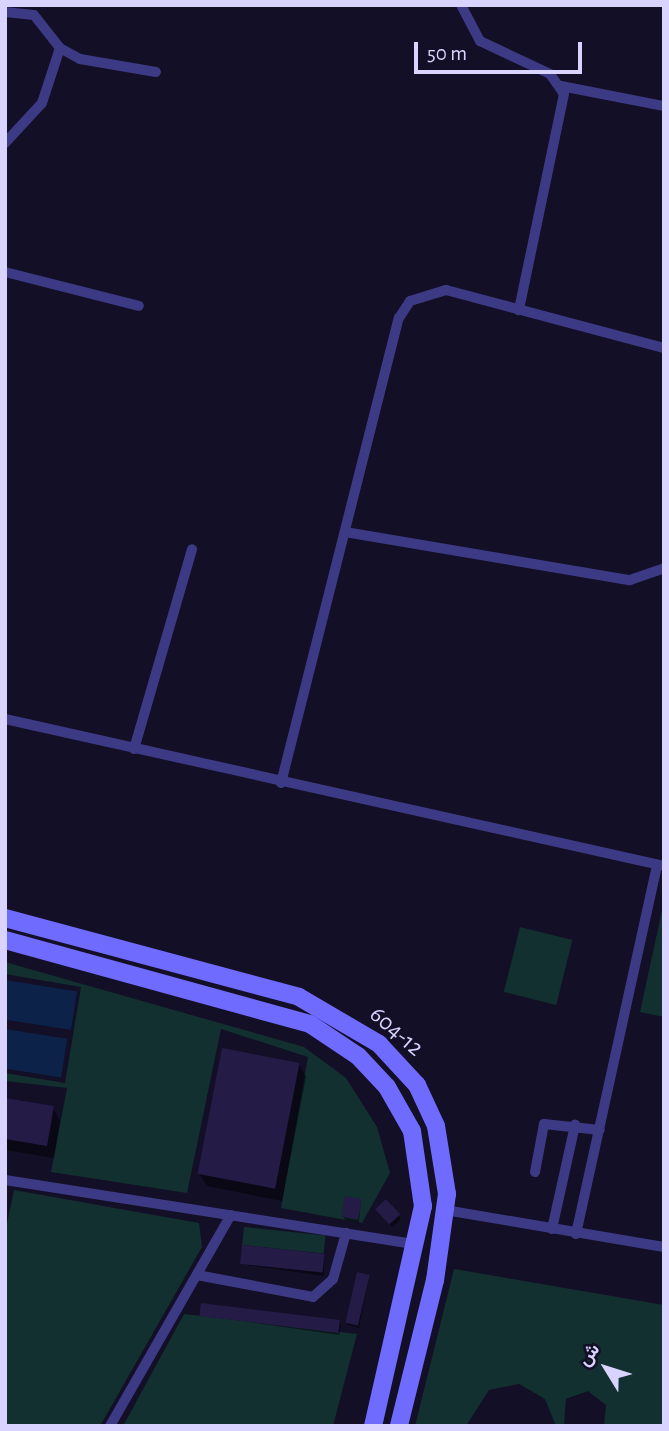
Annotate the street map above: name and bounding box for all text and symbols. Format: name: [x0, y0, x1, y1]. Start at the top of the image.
scale bar: [417, 28, 585, 72]
text: 50 m: [427, 43, 467, 64]
street label: 604-12: [363, 1001, 429, 1063]
north arrow: [571, 1333, 641, 1403]
text: ش: [575, 1340, 604, 1370]

